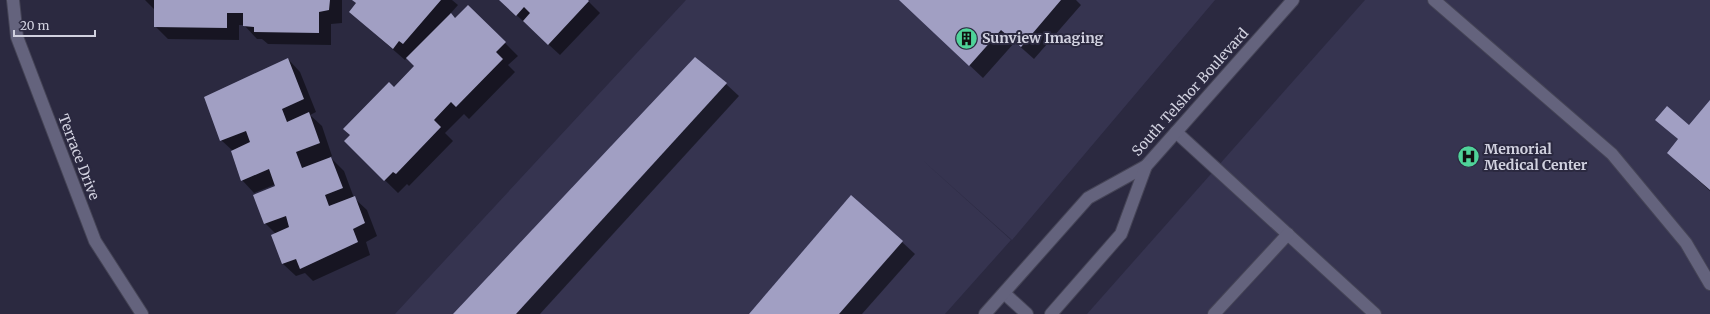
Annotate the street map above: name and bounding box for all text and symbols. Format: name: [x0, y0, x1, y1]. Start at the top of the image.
scale bar: [14, 12, 95, 38]
text: 20 m: [20, 18, 49, 33]
street label: South Telshor Boulevard: [1128, 24, 1253, 160]
building icon: Sunview Imaging: [954, 25, 980, 51]
place label: Sunview Imaging: [982, 29, 1104, 47]
street label: Terrace Drive: [54, 111, 104, 203]
place label: Memorial Medical Center: [1484, 140, 1588, 174]
hospital icon: Memorial Medical Center: [1455, 144, 1481, 170]

